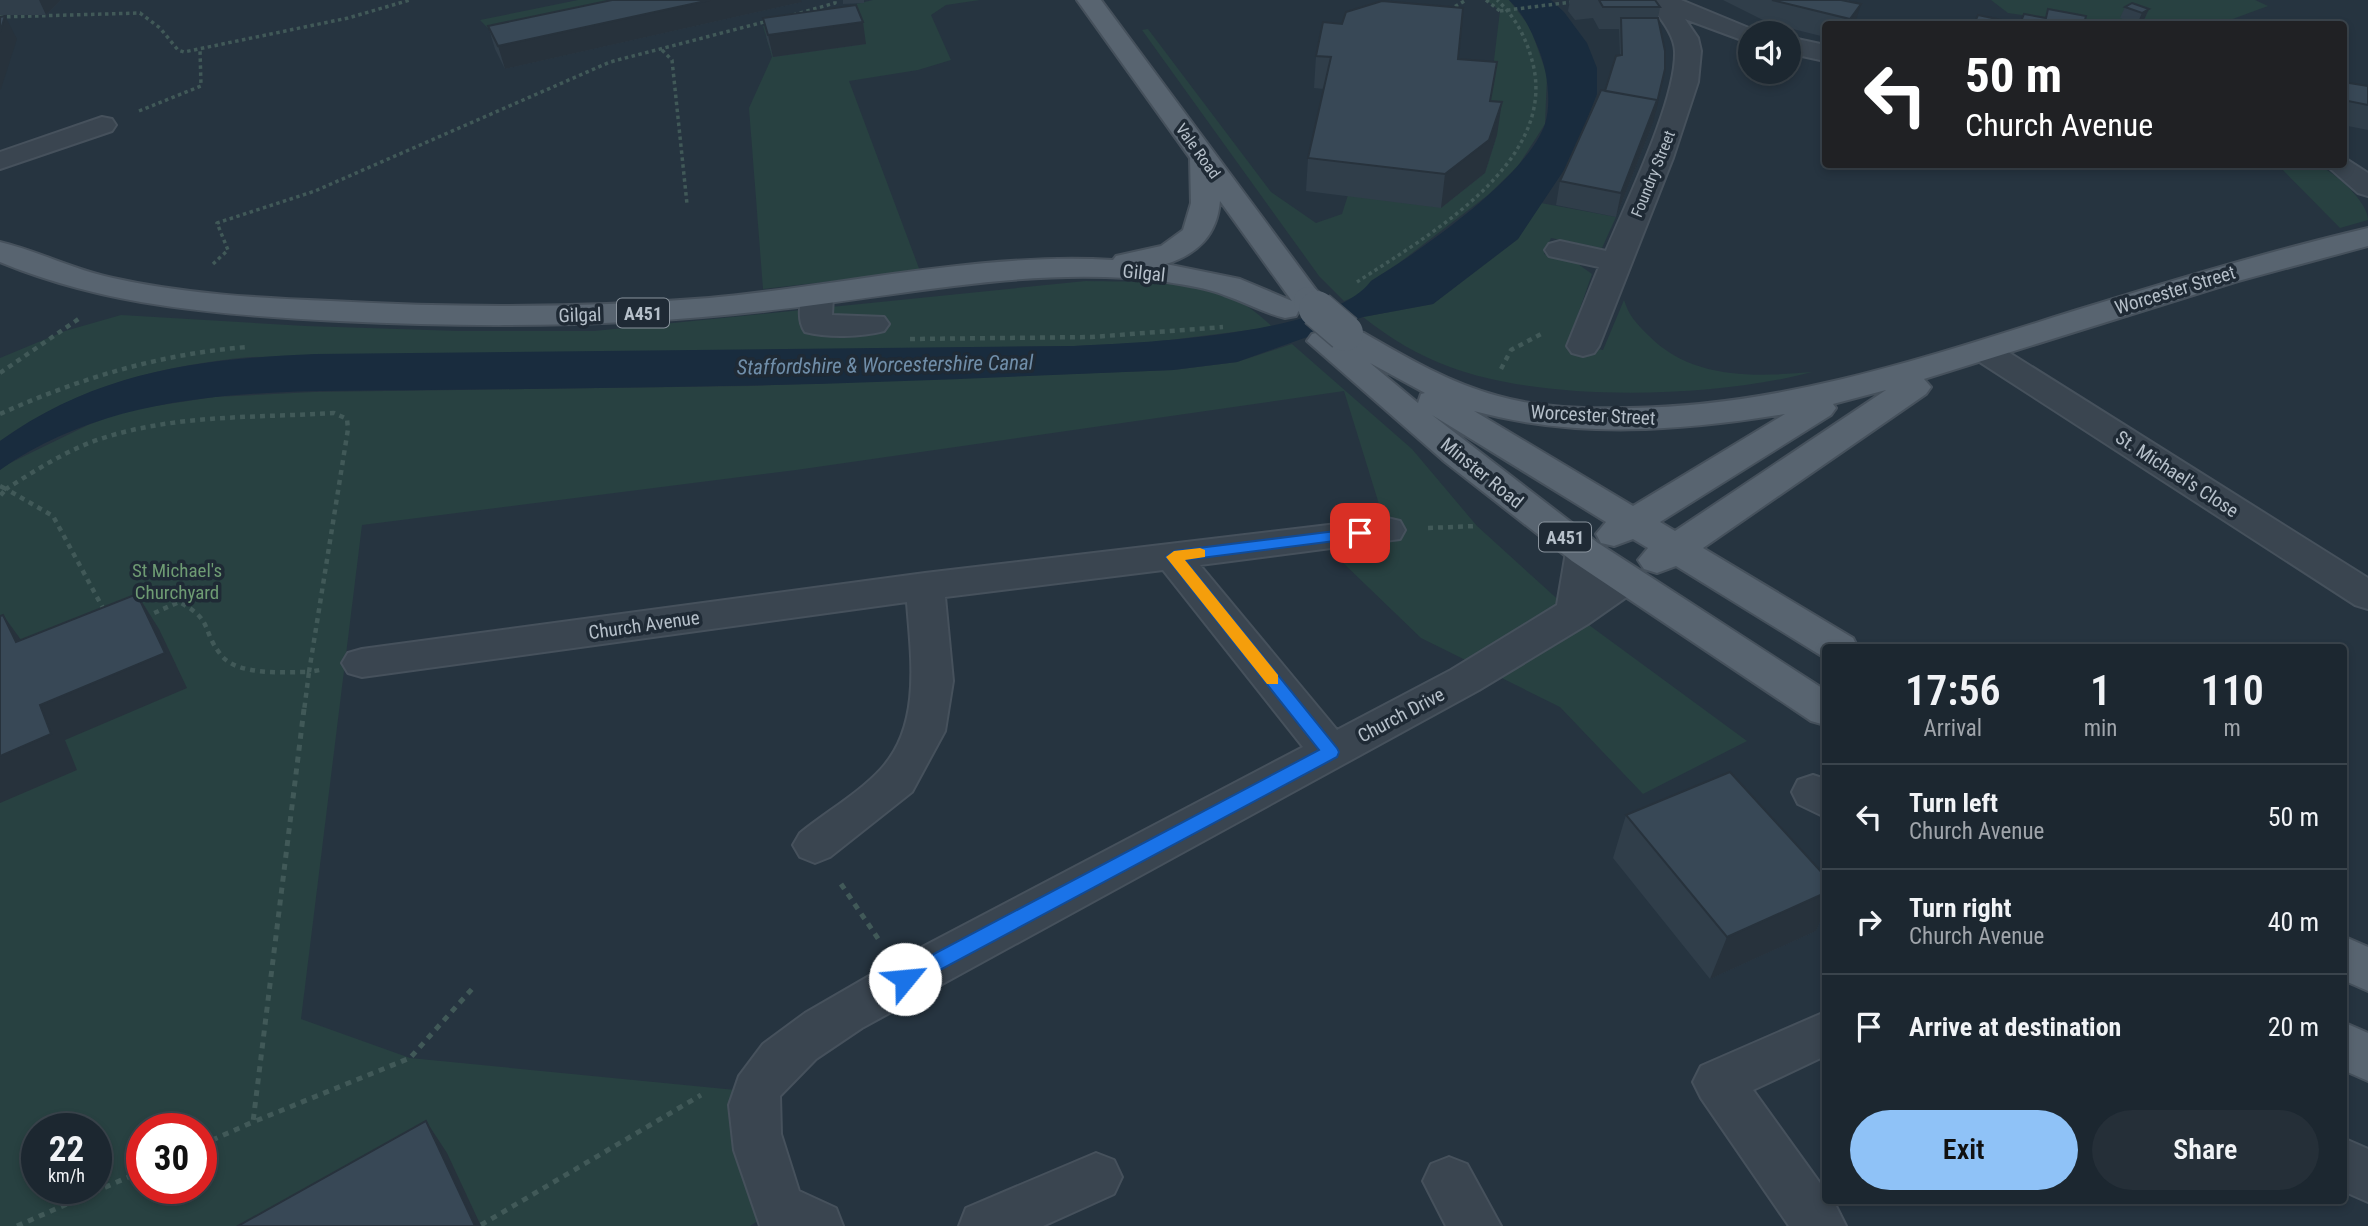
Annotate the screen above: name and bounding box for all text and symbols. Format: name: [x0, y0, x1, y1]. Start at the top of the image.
map controls: [1738, 21, 1801, 84]
button: sound: [1738, 21, 1801, 84]
text: 50 m: [1965, 47, 2062, 104]
icon: left: [1850, 49, 1941, 140]
text: Church Avenue: [1965, 106, 2153, 144]
street label: Vale Road: [1172, 120, 1224, 182]
street label: Foundry Street: [1627, 128, 1679, 220]
street label: Gilgal: [1122, 259, 1166, 287]
street label: Worcester Street: [2112, 261, 2238, 319]
road number: A451: [617, 298, 669, 328]
street label: Gilgal: [558, 303, 602, 327]
water label: Staffordshire & Worcestershire Canal: [736, 350, 1034, 380]
street label: Worcester Street: [1530, 400, 1656, 430]
street label: St. Michael's Close: [2111, 426, 2243, 522]
street label: Minster Road: [1436, 433, 1528, 513]
pin: [1330, 503, 1390, 563]
icon: arrive: [1341, 514, 1379, 552]
road number: A451: [1539, 522, 1591, 552]
park label: St Michael's Churchyard: [132, 559, 222, 604]
street label: Church Avenue: [587, 606, 701, 644]
text: 17:56: [1905, 666, 2001, 715]
text: 1: [2090, 666, 2111, 715]
text: 110: [2201, 666, 2264, 715]
street label: Church Drive: [1354, 683, 1448, 747]
text: Arrival: [1924, 715, 1982, 742]
text: min: [2084, 715, 2117, 742]
text: m: [2224, 715, 2241, 742]
text: Turn left: [1909, 788, 1998, 818]
icon: left: [1850, 798, 1888, 836]
text: 50 m: [2268, 802, 2319, 832]
text: Church Avenue: [1909, 818, 2044, 845]
text: Turn right: [1909, 893, 2011, 923]
icon: right: [1850, 903, 1888, 941]
text: 40 m: [2268, 907, 2319, 937]
text: Church Avenue: [1909, 923, 2044, 950]
position arrow: [868, 942, 942, 1016]
icon: arrive: [1850, 1008, 1888, 1046]
text: Arrive at destination: [1909, 1012, 2121, 1042]
text: 20 m: [2268, 1012, 2319, 1042]
button: Exit: [1850, 1110, 2078, 1190]
button: Share: [2092, 1110, 2319, 1190]
speed limit sign: 30: [126, 1113, 217, 1204]
text: 22: [49, 1129, 84, 1170]
text: km/h: [48, 1165, 85, 1186]

